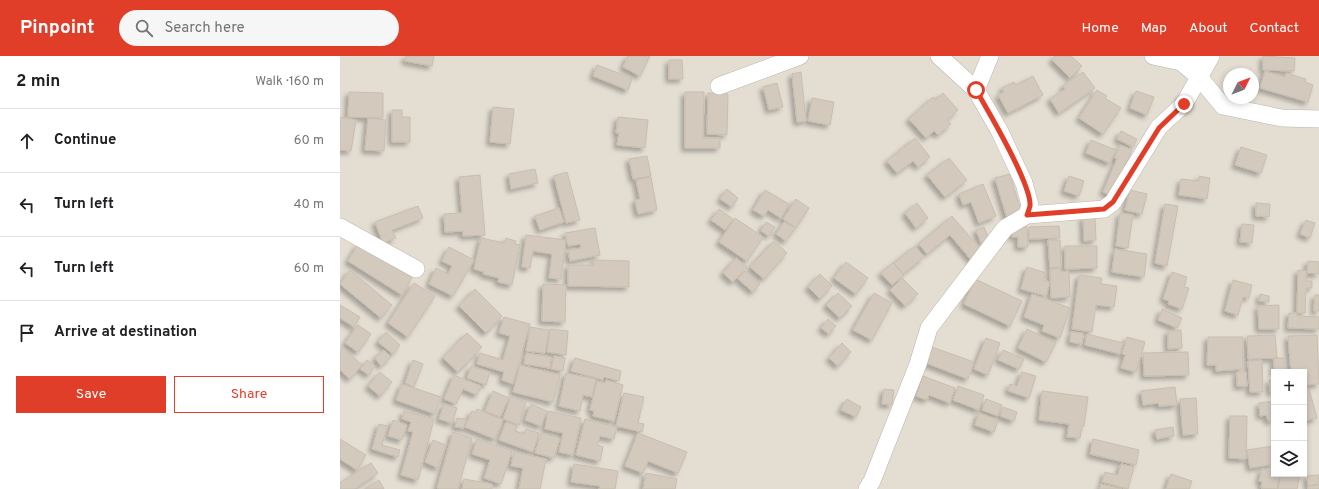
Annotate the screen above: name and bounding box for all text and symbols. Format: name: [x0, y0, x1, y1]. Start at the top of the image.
search box: [119, 10, 399, 46]
text: Pinpoint: [20, 16, 95, 40]
icon: search: [133, 17, 155, 39]
text: Search here: [165, 19, 245, 38]
text: Home: [1082, 20, 1119, 37]
text: Map: [1141, 20, 1167, 37]
text: About: [1189, 20, 1228, 37]
text: Contact: [1250, 20, 1299, 37]
north arrow: [1223, 68, 1259, 104]
text: 2 min: [16, 71, 60, 93]
text: Walk · 160 m: [255, 74, 324, 90]
route start: [967, 81, 985, 99]
route end: [1175, 95, 1193, 113]
icon: ahead: [16, 130, 38, 152]
text: Continue: [54, 131, 116, 150]
text: 60 m: [294, 133, 324, 149]
icon: left: [16, 194, 38, 216]
text: Turn left: [54, 195, 114, 214]
text: 40 m: [294, 197, 324, 213]
icon: left: [16, 258, 38, 280]
text: Turn left: [54, 259, 114, 278]
text: 60 m: [294, 261, 324, 277]
icon: arrive: [16, 322, 38, 344]
text: Arrive at destination: [54, 323, 197, 342]
map controls: [1271, 369, 1307, 477]
button: +: [1271, 369, 1307, 405]
button: Save: [16, 376, 166, 413]
button: Share: [174, 376, 324, 413]
button: −: [1271, 405, 1307, 441]
button: layers: [1271, 441, 1307, 477]

